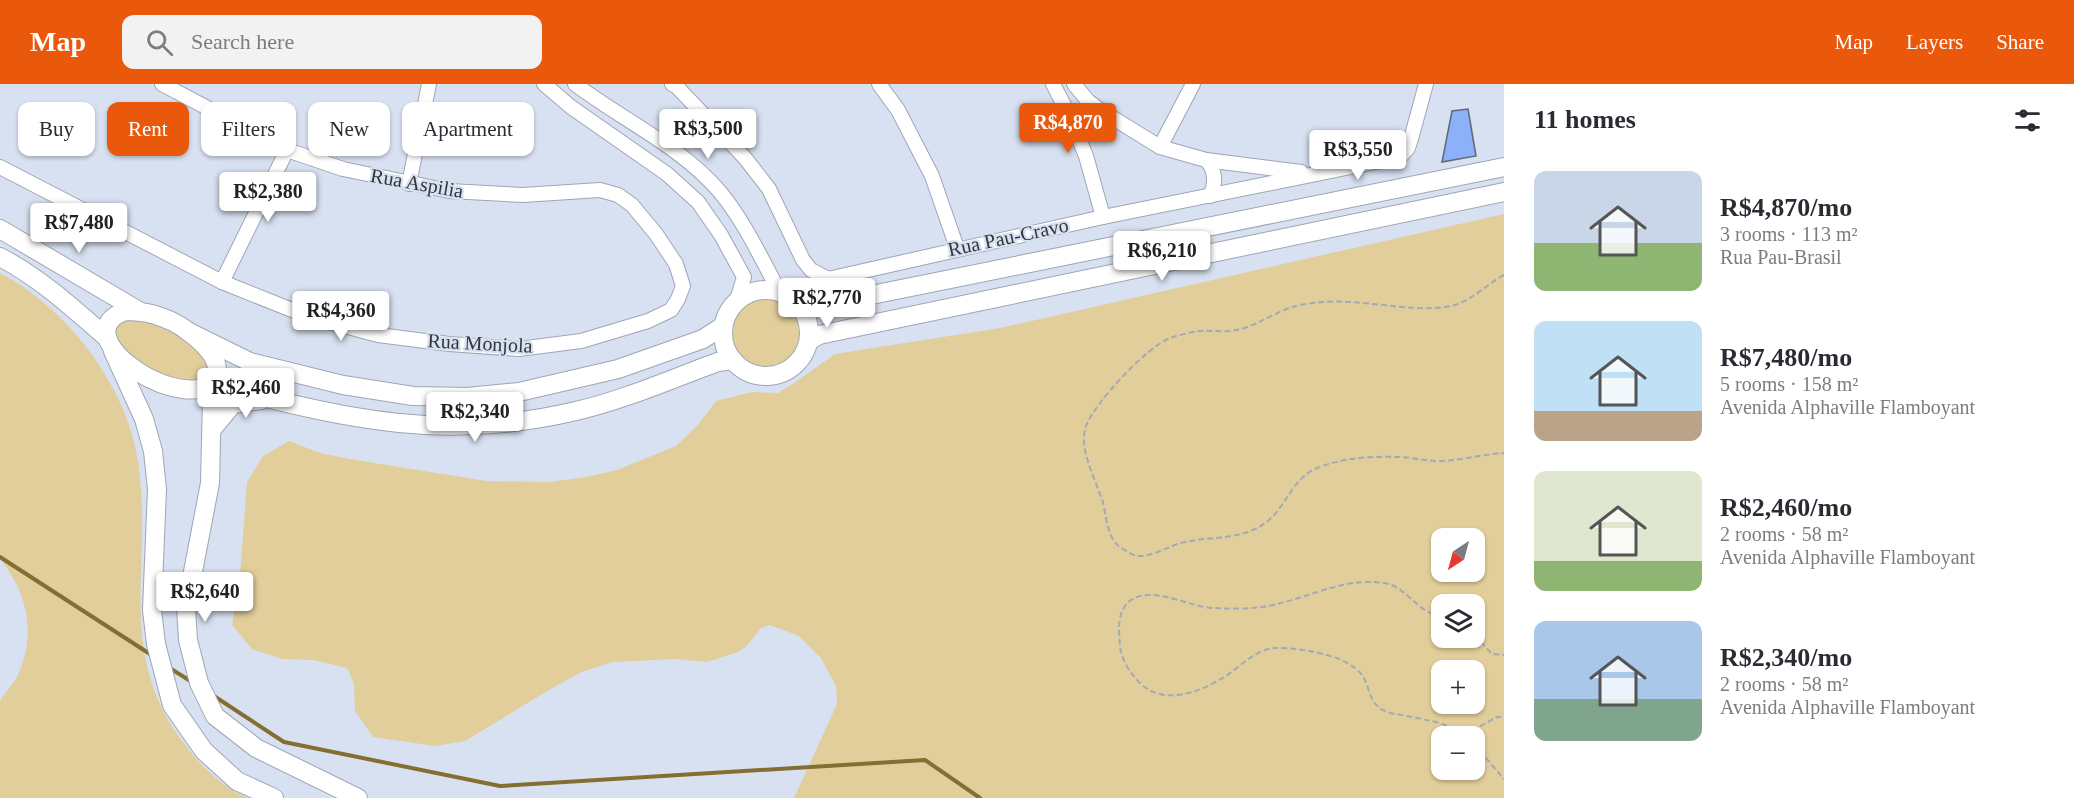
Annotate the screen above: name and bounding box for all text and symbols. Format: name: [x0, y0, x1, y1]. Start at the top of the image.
search box: [122, 15, 542, 69]
text: Map: [30, 26, 86, 57]
icon: search: [143, 26, 176, 59]
text: Search here: [191, 29, 294, 54]
text: Map: [1835, 30, 1873, 54]
text: Layers: [1906, 30, 1963, 54]
text: Share: [1996, 30, 2044, 54]
chip: Buy: [18, 102, 95, 156]
chip: Rent: [107, 102, 189, 156]
chip: Filters: [201, 102, 296, 156]
chip: New: [308, 102, 390, 156]
chip: Apartment: [402, 102, 534, 156]
pin: R$4,870: [1013, 103, 1123, 154]
icon: filters: [2011, 104, 2044, 137]
text: 11 homes: [1534, 105, 1636, 134]
pin: R$3,500: [653, 109, 763, 160]
text: R$4,870: [1033, 111, 1103, 133]
text: R$3,500: [673, 117, 743, 139]
pin: R$3,550: [1303, 130, 1413, 181]
text: R$3,550: [1323, 138, 1393, 160]
street label: Rua Aspilia: [369, 164, 465, 203]
pin: R$2,380: [213, 172, 323, 223]
text: R$2,380: [233, 180, 303, 202]
text: R$4,870/mo: [1720, 193, 1852, 222]
icon: home: [1582, 195, 1654, 267]
pin: R$7,480: [24, 203, 134, 254]
text: R$7,480: [44, 211, 114, 233]
street label: Rua Pau-Cravo: [946, 213, 1070, 261]
text: 3 rooms · 113 m²: [1720, 223, 1857, 245]
pin: R$6,210: [1107, 231, 1217, 282]
text: R$6,210: [1127, 239, 1197, 261]
text: Rua Pau-Brasil: [1720, 246, 1842, 268]
pin: R$2,770: [772, 278, 882, 329]
text: R$2,770: [792, 286, 862, 308]
pin: R$4,360: [286, 291, 396, 342]
text: R$4,360: [306, 299, 376, 321]
street label: Rua Monjola: [427, 329, 533, 358]
text: R$7,480/mo: [1720, 343, 1852, 372]
icon: home: [1582, 345, 1654, 417]
pin: R$2,460: [191, 368, 301, 419]
text: 5 rooms · 158 m²: [1720, 373, 1858, 395]
text: R$2,460: [211, 376, 281, 398]
pin: R$2,340: [420, 392, 530, 443]
text: Avenida Alphaville Flamboyant: [1720, 396, 1975, 418]
text: R$2,340: [440, 400, 510, 422]
text: R$2,460/mo: [1720, 493, 1852, 522]
icon: home: [1582, 495, 1654, 567]
text: 2 rooms · 58 m²: [1720, 523, 1848, 545]
north arrow: [1431, 528, 1485, 582]
map controls: [1431, 528, 1485, 780]
text: Avenida Alphaville Flamboyant: [1720, 546, 1975, 568]
pin: R$2,640: [150, 572, 260, 623]
text: R$2,640: [170, 580, 240, 602]
button: layers: [1431, 594, 1485, 648]
text: R$2,340/mo: [1720, 643, 1852, 672]
icon: home: [1582, 645, 1654, 717]
button: +: [1431, 660, 1485, 714]
text: 2 rooms · 58 m²: [1720, 673, 1848, 695]
text: Avenida Alphaville Flamboyant: [1720, 696, 1975, 718]
button: −: [1431, 726, 1485, 780]

